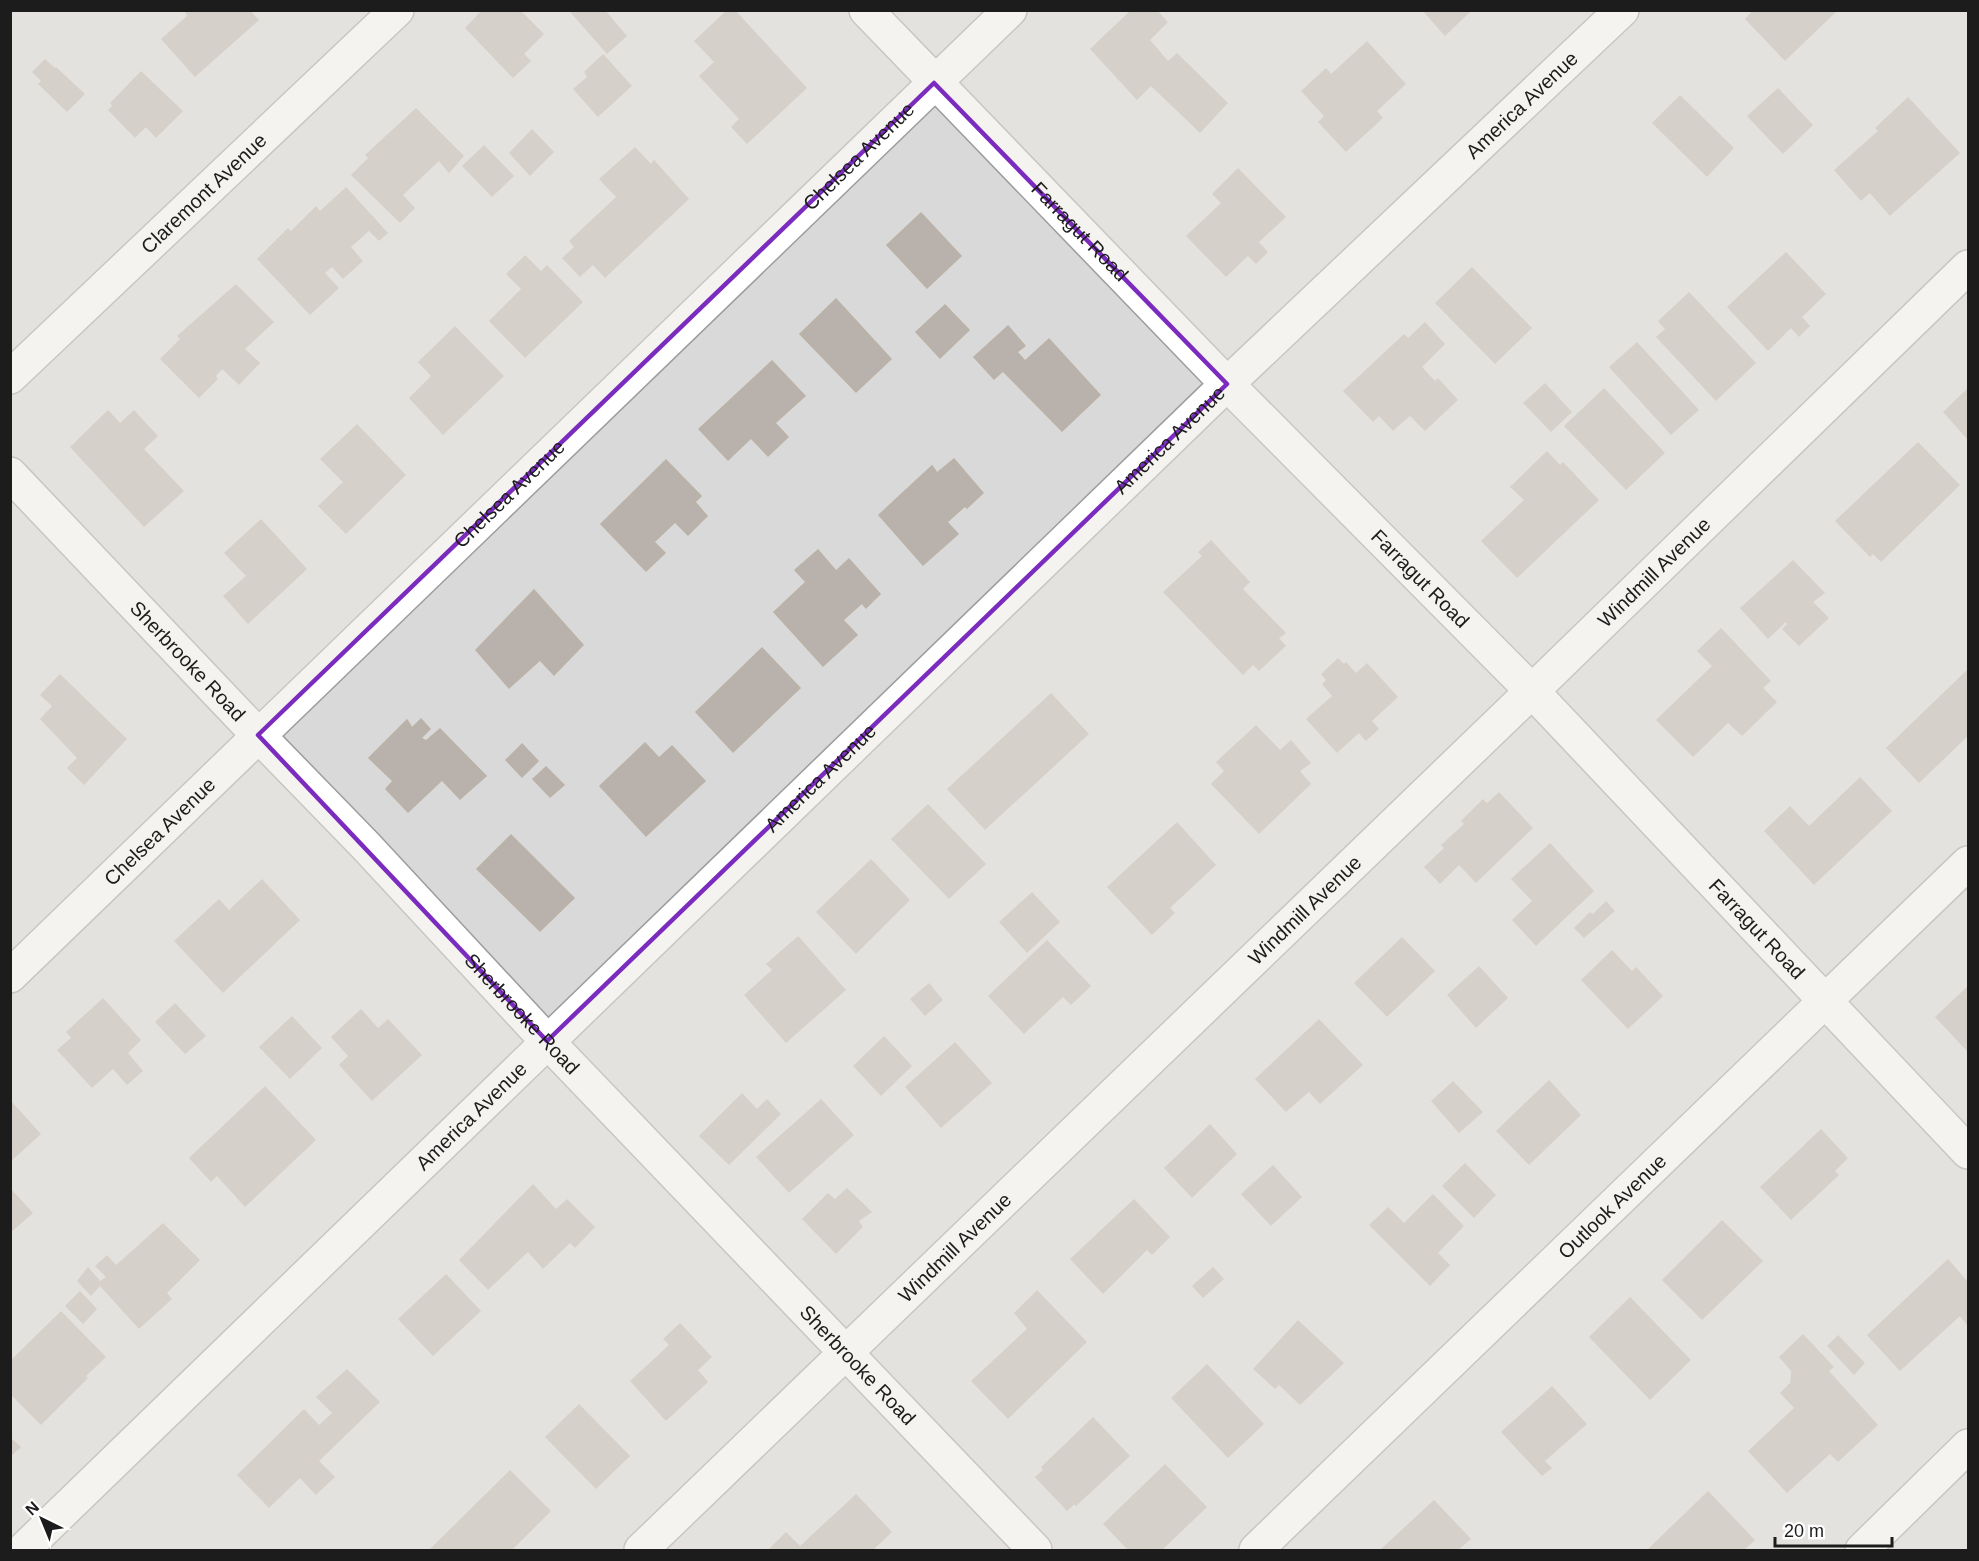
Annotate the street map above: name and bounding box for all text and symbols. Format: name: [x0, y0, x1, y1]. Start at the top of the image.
street label: America Avenue: [1461, 47, 1582, 163]
street label: Chelsea Avenue: [799, 98, 919, 215]
street label: Claremont Avenue: [137, 129, 271, 258]
street label: Farragut Road: [1027, 178, 1133, 286]
street label: America Avenue: [1110, 381, 1229, 498]
street label: Chelsea Avenue: [449, 435, 569, 552]
street label: Windmill Avenue: [1594, 513, 1715, 632]
street label: Farragut Road: [1367, 525, 1474, 632]
street label: Sherbrooke Road: [126, 597, 250, 725]
street label: America Avenue: [761, 719, 880, 836]
street label: Chelsea Avenue: [100, 773, 220, 890]
street label: Windmill Avenue: [1244, 851, 1366, 969]
street label: Farragut Road: [1705, 874, 1809, 983]
street label: Sherbrooke Road: [460, 949, 584, 1079]
street label: America Avenue: [411, 1057, 531, 1174]
street label: Outlook Avenue: [1554, 1149, 1671, 1263]
street label: Windmill Avenue: [894, 1188, 1016, 1307]
street label: Sherbrooke Road: [796, 1301, 920, 1429]
north arrow: [12, 1489, 72, 1549]
text: N: [22, 1498, 42, 1519]
scale bar: [1775, 1510, 1892, 1548]
text: 20 m: [1784, 1521, 1824, 1541]

